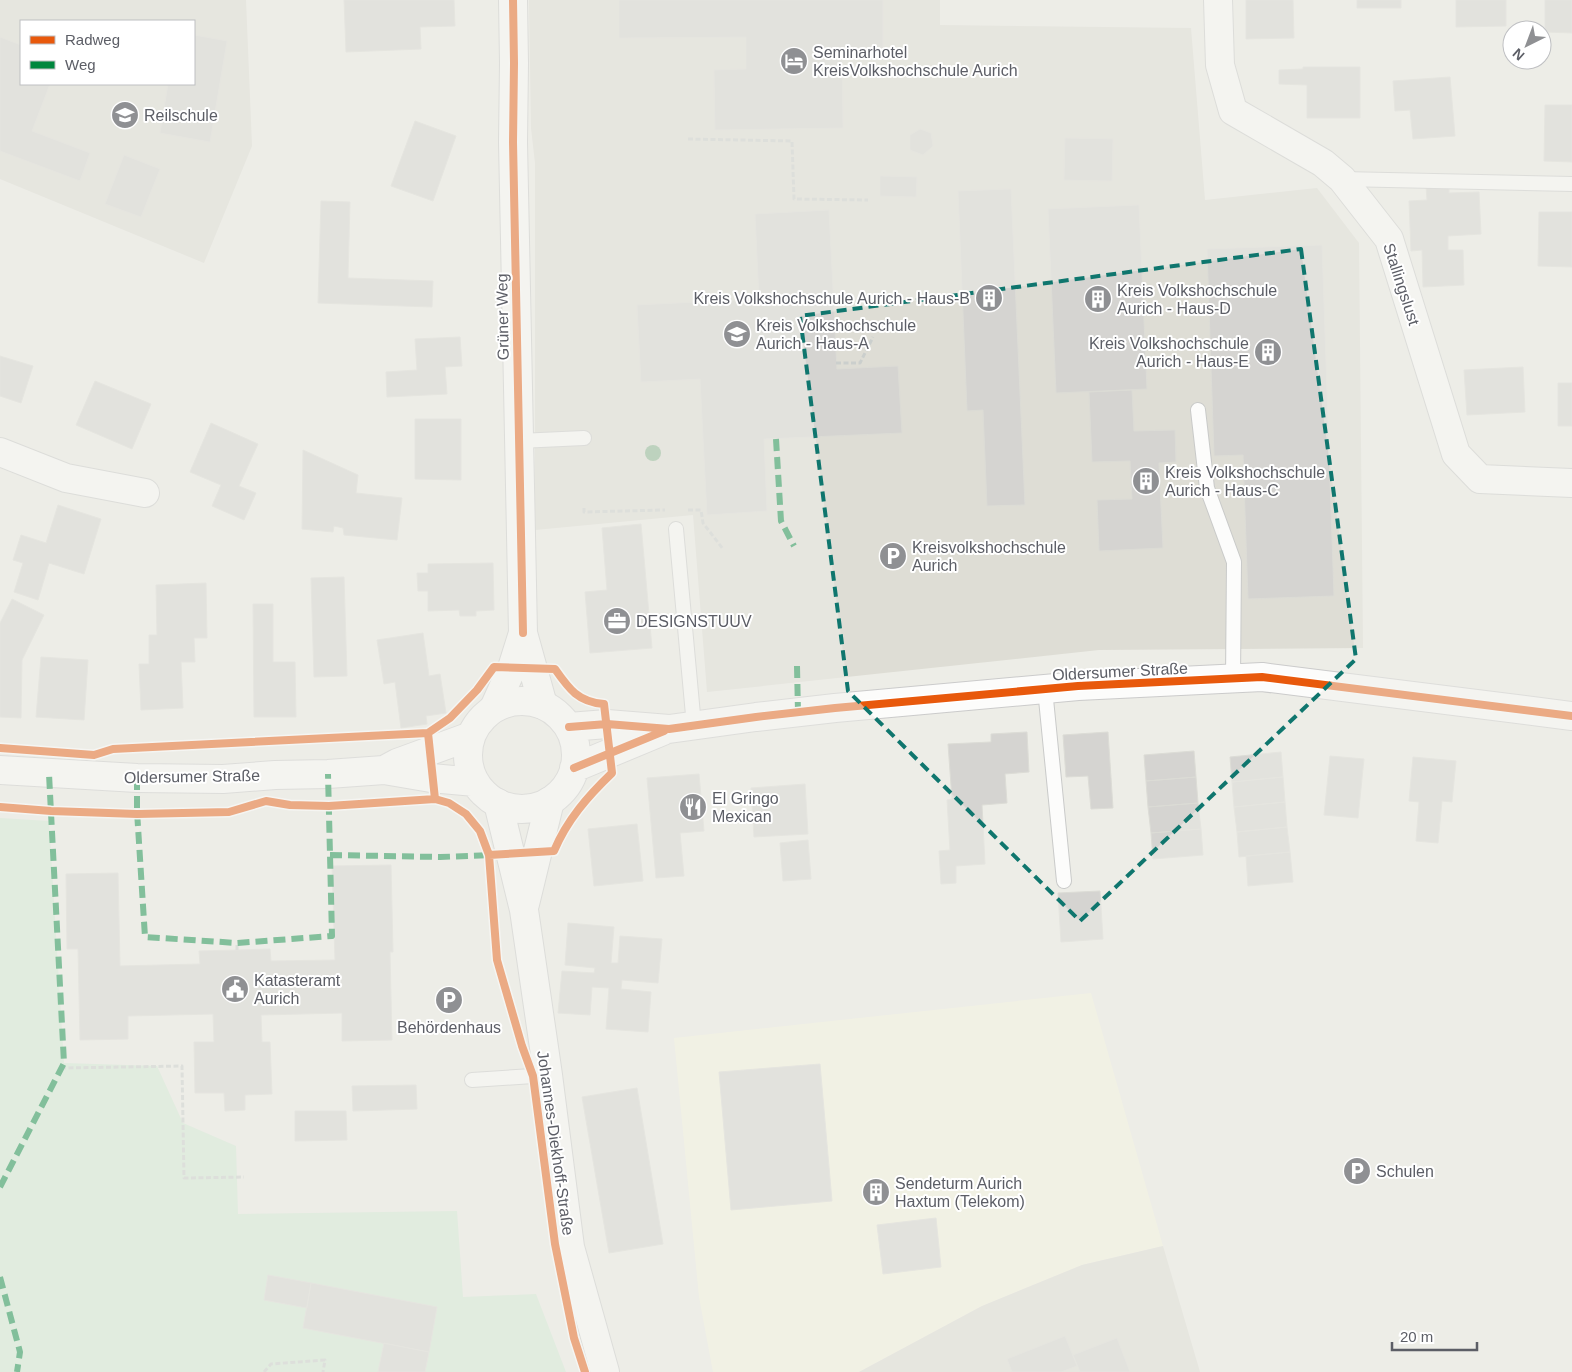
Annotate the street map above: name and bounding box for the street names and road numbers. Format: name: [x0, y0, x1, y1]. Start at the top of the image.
street label: Stallingslust: [1380, 241, 1423, 328]
street label: Grüner Weg: [493, 273, 512, 361]
street label: Oldersumer Straße: [1052, 659, 1188, 684]
street label: Oldersumer Straße: [124, 767, 260, 786]
street label: Johannes-Diekhoff-Straße: [534, 1050, 577, 1237]

